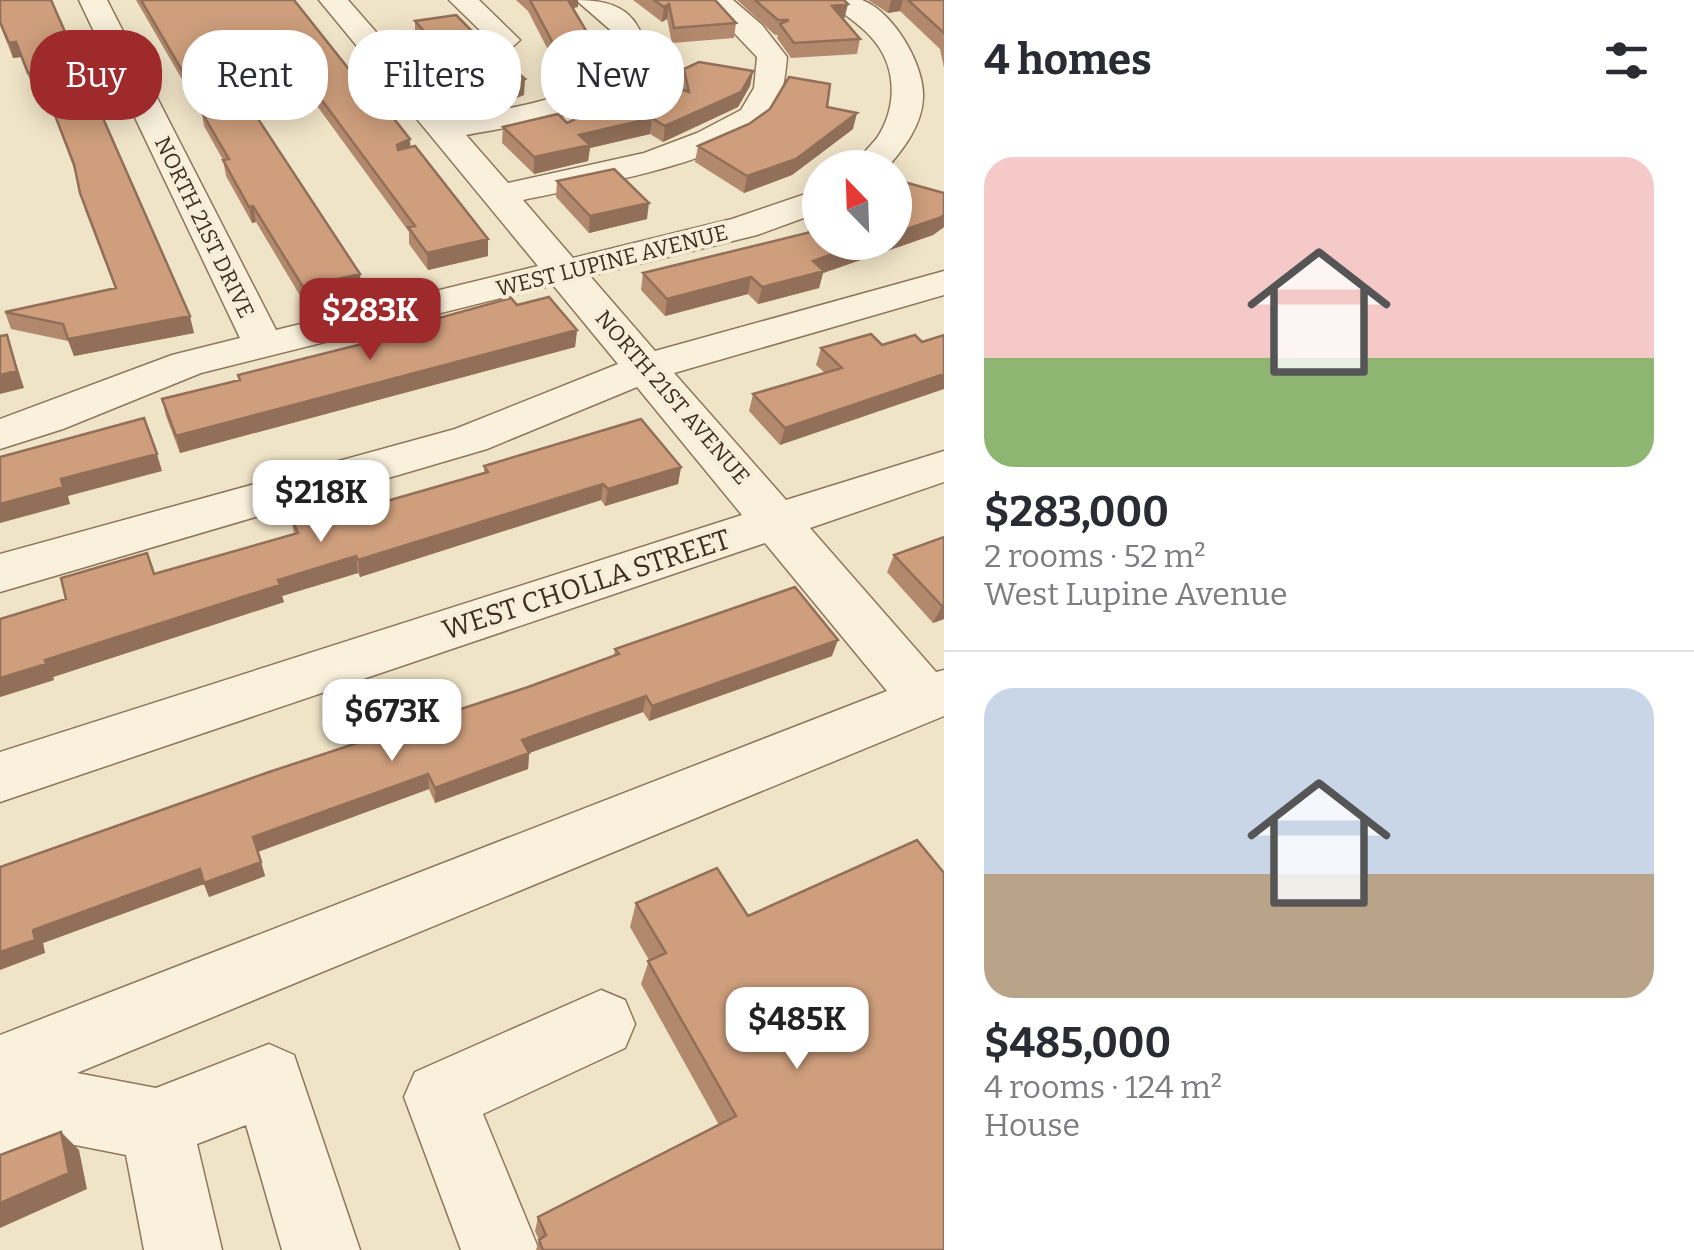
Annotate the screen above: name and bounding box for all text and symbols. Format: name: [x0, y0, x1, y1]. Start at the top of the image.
chip: Buy: [30, 30, 162, 120]
chip: Rent: [182, 30, 328, 120]
chip: Filters: [348, 30, 521, 120]
chip: New: [541, 30, 684, 120]
icon: filters: [1599, 33, 1654, 88]
text: 4 homes: [984, 35, 1152, 85]
street label: NORTH 21ST DRIVE: [149, 132, 260, 322]
north arrow: [802, 150, 912, 260]
map controls: [802, 150, 912, 260]
street label: WEST LUPINE AVENUE: [493, 219, 731, 302]
icon: home: [1229, 222, 1409, 402]
pin: $283K: [300, 278, 440, 363]
text: $283K: [322, 291, 418, 329]
street label: NORTH 21ST AVENUE: [590, 305, 756, 490]
pin: $218K: [251, 460, 391, 545]
text: $218K: [275, 473, 367, 511]
text: $283,000: [984, 487, 1169, 537]
street label: WEST CHOLLA STREET: [438, 522, 734, 647]
text: 2 rooms · 52 m²: [984, 537, 1206, 575]
text: West Lupine Avenue: [984, 575, 1287, 613]
pin: $673K: [322, 679, 462, 764]
text: $673K: [344, 692, 440, 730]
icon: home: [1229, 753, 1409, 933]
pin: $485K: [727, 987, 867, 1072]
text: $485K: [748, 1000, 846, 1038]
text: $485,000: [984, 1018, 1171, 1068]
text: 4 rooms · 124 m²: [984, 1068, 1222, 1106]
text: House: [984, 1106, 1080, 1144]

